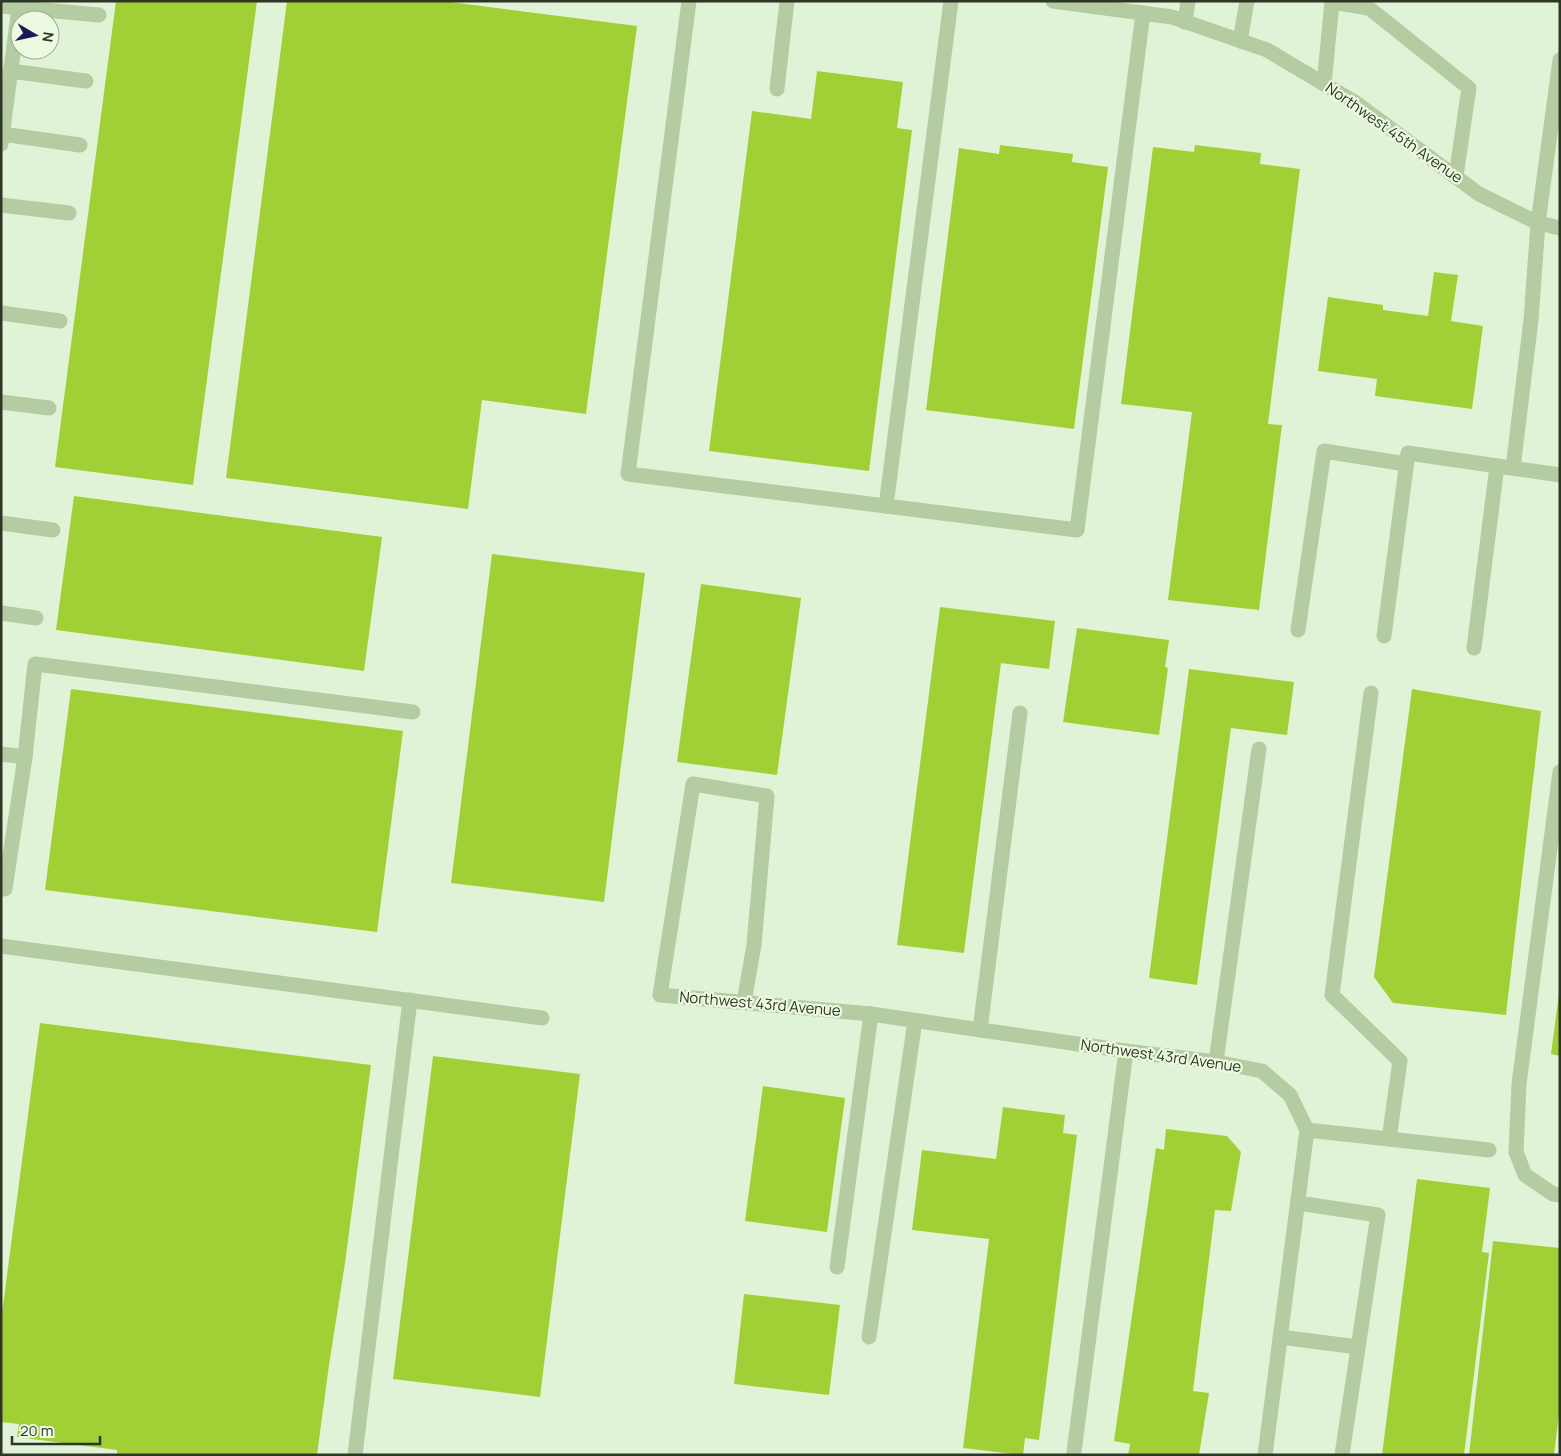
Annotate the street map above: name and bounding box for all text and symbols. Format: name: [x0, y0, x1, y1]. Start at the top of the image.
north arrow: [10, 10, 60, 60]
text: N: [38, 31, 59, 44]
street label: Northwest 45th Avenue: [1321, 77, 1467, 188]
street label: Northwest 43rd Avenue: [678, 986, 842, 1021]
street label: Northwest 43rd Avenue: [1079, 1034, 1243, 1077]
scale bar: [12, 1414, 100, 1446]
text: 20 m: [20, 1420, 53, 1441]

